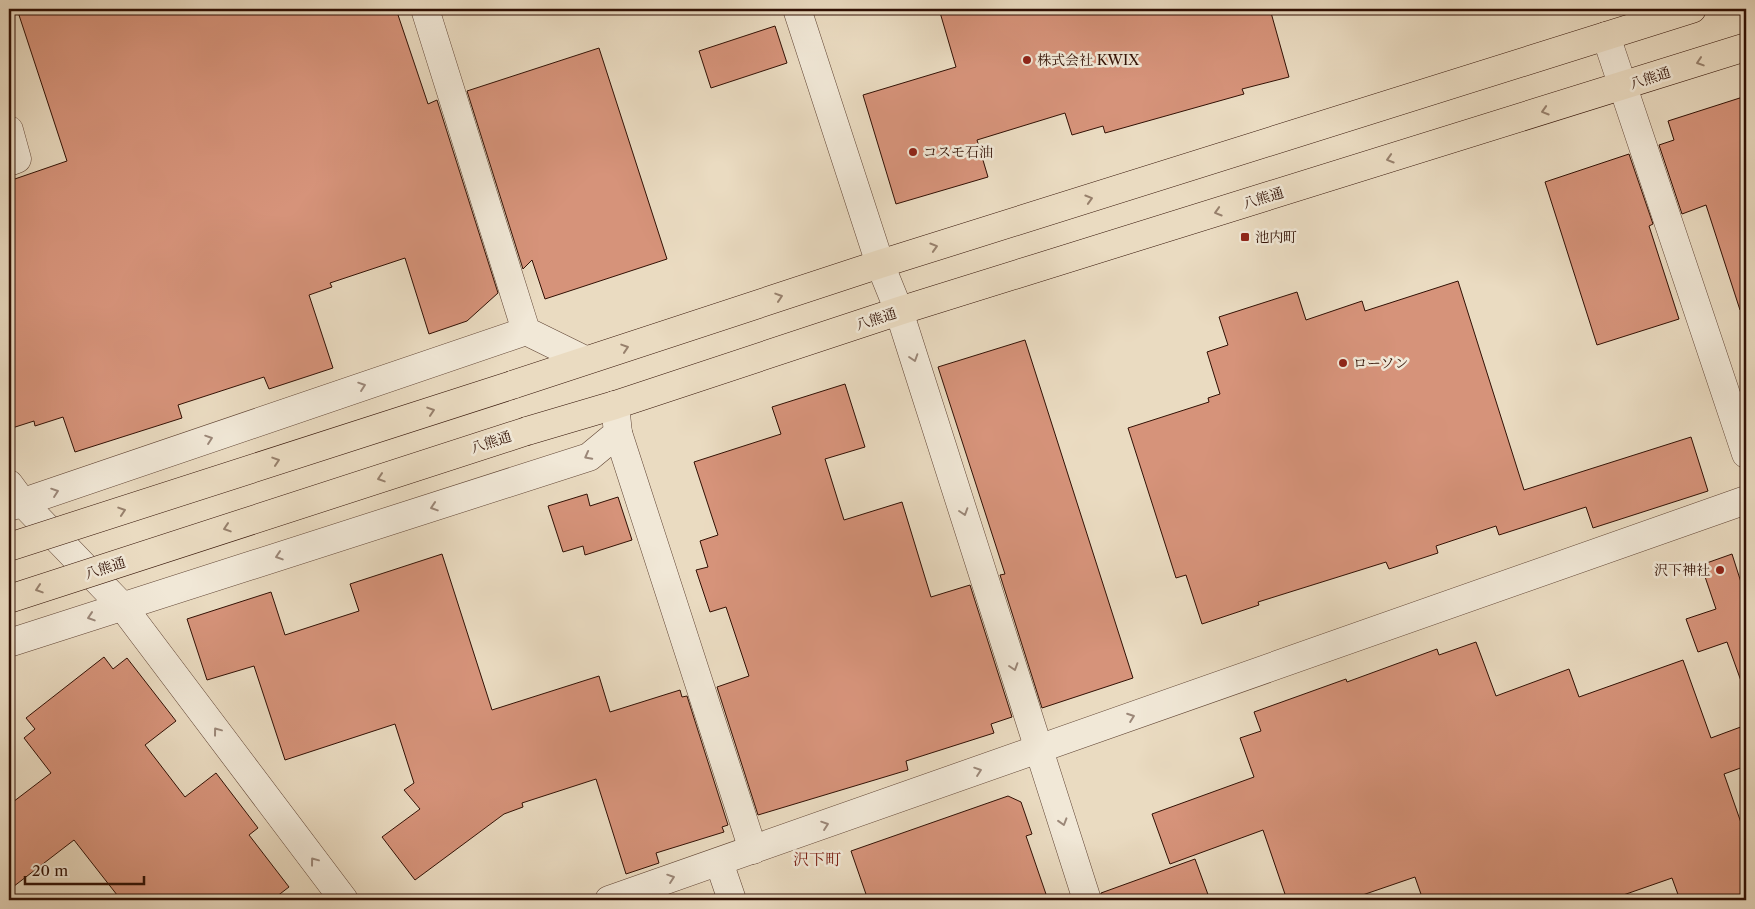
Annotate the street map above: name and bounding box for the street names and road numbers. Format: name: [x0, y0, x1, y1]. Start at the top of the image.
street label: 八熊通: [1627, 63, 1673, 93]
street label: 八熊通: [1240, 183, 1286, 213]
street label: 八熊通: [853, 304, 899, 334]
street label: 八熊通: [468, 427, 514, 457]
street label: 八熊通: [82, 553, 128, 583]

